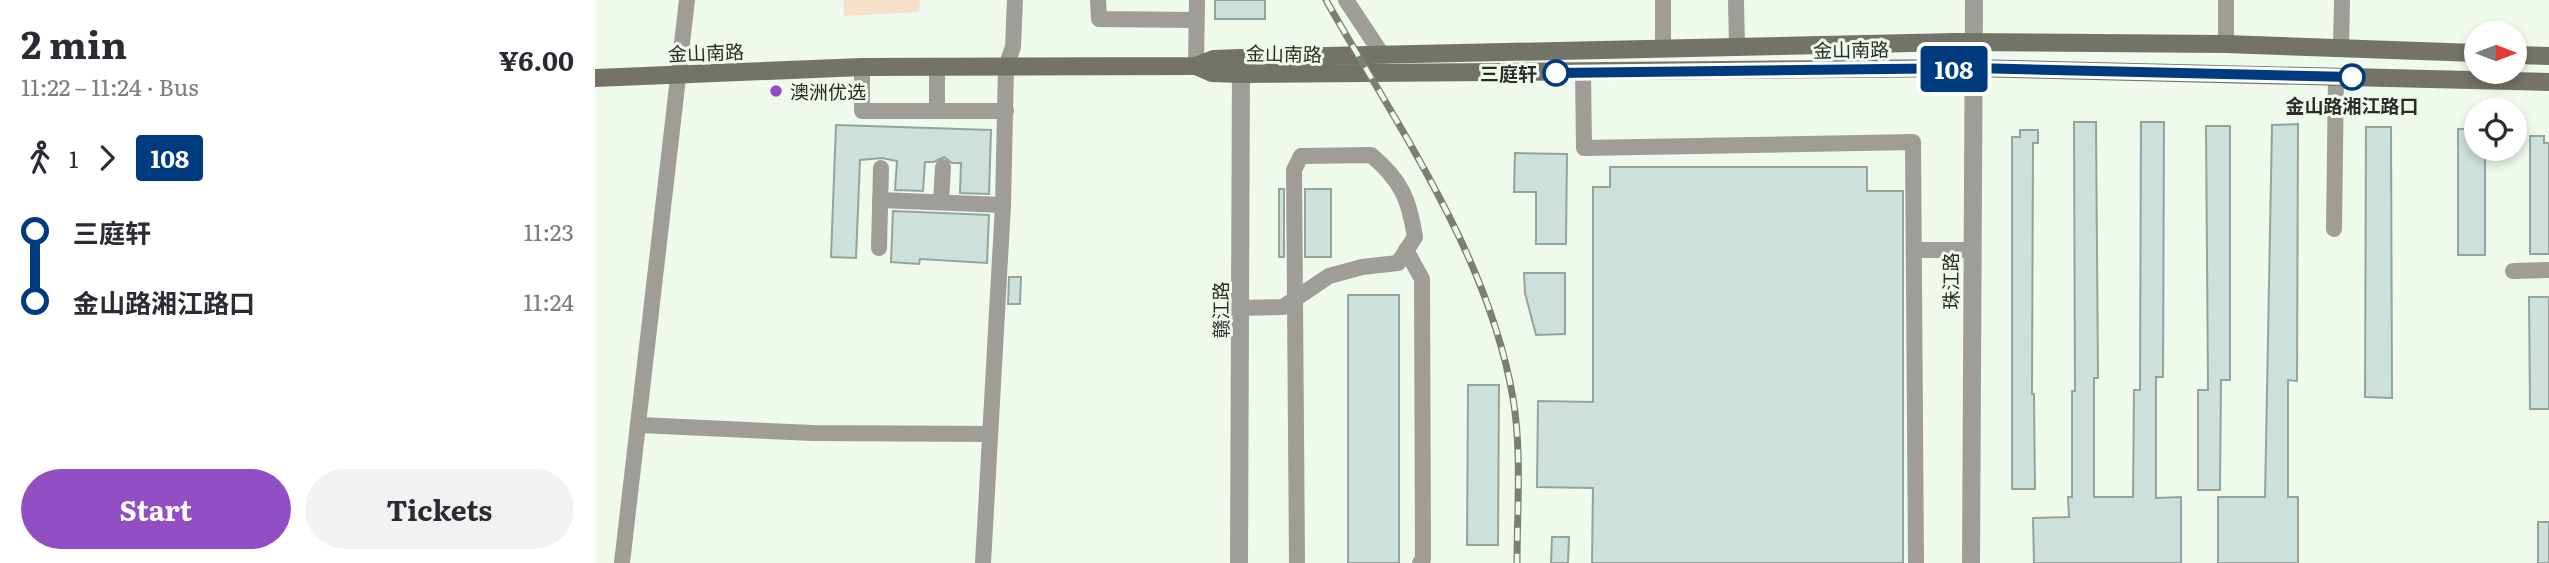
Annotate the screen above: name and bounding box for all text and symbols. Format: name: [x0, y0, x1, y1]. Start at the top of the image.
text: 2 min: [21, 14, 127, 71]
north arrow: [2464, 21, 2527, 84]
map controls: [2464, 21, 2527, 161]
street label: 金山南路: [1813, 34, 1889, 64]
street label: 金山南路: [668, 37, 744, 67]
street label: 金山南路: [1246, 38, 1322, 68]
text: ¥6.00: [499, 40, 574, 79]
line badge: 108: [1914, 46, 1994, 92]
text: 108: [1935, 51, 1973, 86]
place label: 三庭轩: [1480, 59, 1537, 87]
marker: 三庭轩: [1543, 60, 1569, 86]
marker: 金山路湘江路口: [2339, 64, 2365, 90]
text: 11:22 – 11:24 · Bus: [21, 69, 199, 103]
place label: 澳洲优选: [790, 77, 866, 105]
marker: 澳洲优选: [768, 83, 784, 99]
place label: 金山路湘江路口: [2285, 91, 2419, 119]
button: locate: [2464, 98, 2527, 161]
icon: walk: [21, 139, 59, 177]
icon: forward: [88, 139, 126, 177]
text: 108: [150, 140, 189, 175]
text: 1: [69, 141, 78, 175]
text: 三庭轩: [73, 212, 151, 251]
text: 11:23: [524, 214, 574, 248]
street label: 珠江路: [1936, 252, 1964, 310]
street label: 赣江路: [1206, 281, 1234, 339]
text: 金山路湘江路口: [73, 282, 255, 321]
text: 11:24: [524, 284, 574, 318]
button: Start: [21, 469, 291, 549]
button: Tickets: [305, 469, 574, 549]

